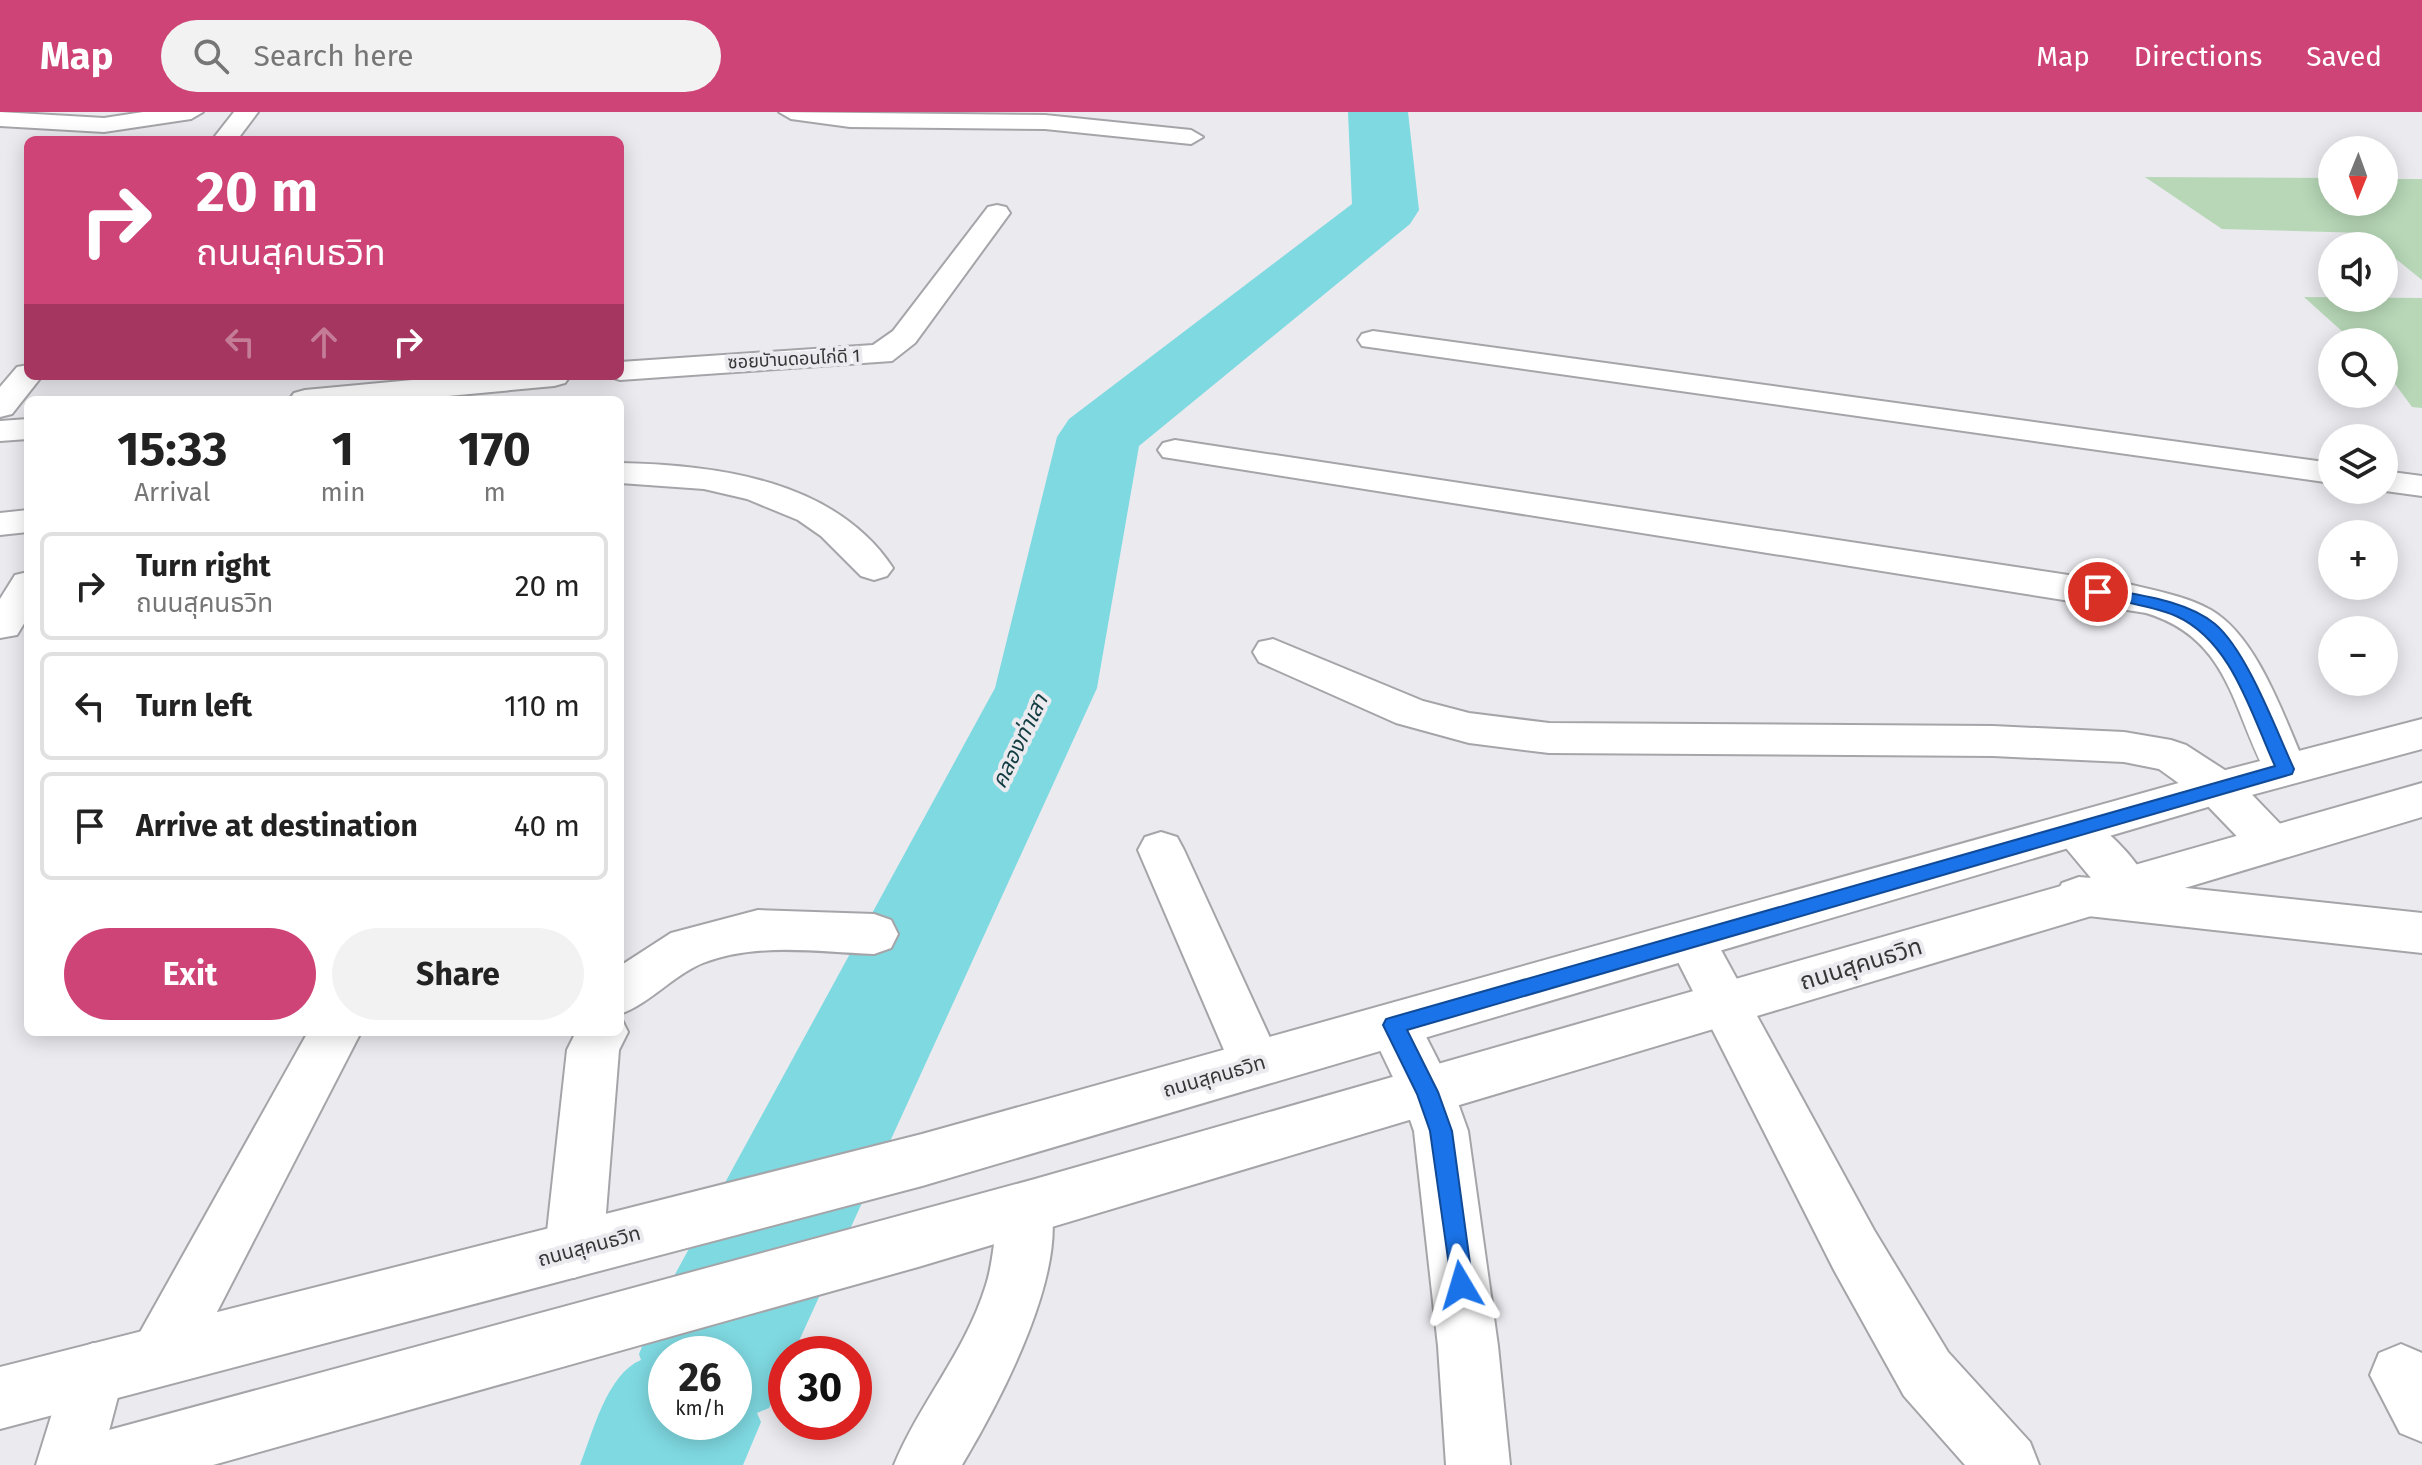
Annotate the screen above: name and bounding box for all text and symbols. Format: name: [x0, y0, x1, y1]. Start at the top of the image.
search box: [161, 20, 721, 92]
text: Map: [40, 33, 113, 79]
icon: search: [189, 34, 233, 78]
text: Search here: [253, 38, 414, 74]
text: Map: [2036, 40, 2090, 73]
text: Directions: [2134, 40, 2262, 73]
text: Saved: [2306, 40, 2382, 73]
north arrow: [2318, 136, 2398, 216]
map controls: [2318, 136, 2398, 696]
text: 20 m: [196, 159, 318, 226]
icon: right: [64, 168, 168, 272]
text: ถนนสุคนธวิท: [196, 231, 386, 275]
button: sound: [2318, 232, 2398, 312]
icon: left: [218, 320, 262, 364]
icon: ahead: [302, 320, 346, 364]
icon: right: [386, 320, 430, 364]
button: search: [2318, 328, 2398, 408]
street label: ซอยบัานดอนไก่ดี 1: [727, 345, 861, 373]
text: 15:33: [117, 420, 227, 478]
text: 1: [332, 420, 354, 478]
text: 170: [459, 420, 531, 478]
button: layers: [2318, 424, 2398, 504]
text: Arrival: [134, 477, 210, 508]
text: min: [321, 477, 365, 508]
text: m: [484, 477, 506, 508]
button: +: [2318, 520, 2398, 600]
text: Turn right: [136, 548, 271, 584]
pin: [2064, 558, 2132, 626]
icon: right: [68, 564, 112, 608]
text: 20 m: [515, 568, 580, 604]
icon: arrive: [2076, 570, 2120, 614]
text: ถนนสุคนธวิท: [136, 588, 273, 619]
button: −: [2318, 616, 2398, 696]
icon: left: [68, 684, 112, 728]
text: Turn left: [136, 688, 252, 724]
text: 110 m: [504, 688, 580, 724]
water label: คลองท่าเสา: [985, 689, 1054, 792]
icon: arrive: [68, 804, 112, 848]
text: Arrive at destination: [136, 808, 418, 844]
text: 40 m: [514, 808, 580, 844]
button: Exit: [64, 928, 316, 1020]
button: Share: [332, 928, 584, 1020]
street label: ถนนสุคนธวิท: [1796, 932, 1926, 997]
street label: ถนนสุคนธวิท: [1160, 1050, 1268, 1102]
street label: ถนนสุคนธวิท: [535, 1221, 643, 1271]
position arrow: [1419, 1243, 1503, 1327]
speed limit sign: 30: [768, 1336, 872, 1440]
text: 26: [678, 1354, 722, 1402]
text: km/h: [675, 1396, 725, 1420]

